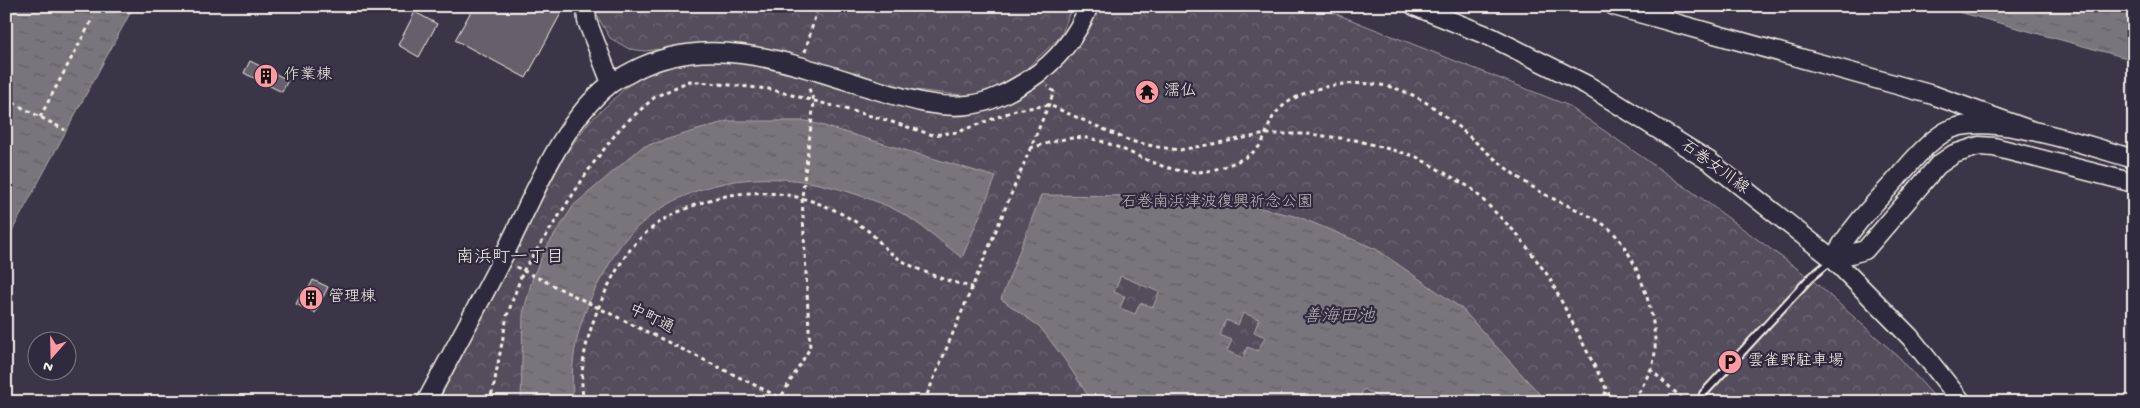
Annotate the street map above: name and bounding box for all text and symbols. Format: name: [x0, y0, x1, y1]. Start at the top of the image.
building icon: 作業棟: [253, 63, 279, 89]
place label: 作業棟: [284, 65, 332, 86]
temple icon: 濡仏: [1134, 79, 1160, 105]
place label: 濡仏: [1164, 82, 1196, 102]
street label: 石巻女川線: [1676, 135, 1753, 199]
park label: 石巻南浜津波復興祈念公園: [1121, 192, 1313, 213]
district label: 南浜町一丁目: [456, 247, 564, 269]
building icon: 管理棟: [298, 285, 324, 311]
place label: 管理棟: [328, 287, 376, 308]
street label: 中町通: [625, 300, 677, 339]
water label: 善海田池: [1303, 306, 1376, 328]
north arrow: [28, 330, 78, 380]
parking icon: 雲雀野駐車場: [1717, 349, 1743, 375]
place label: 雲雀野駐車場: [1748, 351, 1844, 372]
text: N: [41, 356, 56, 375]

